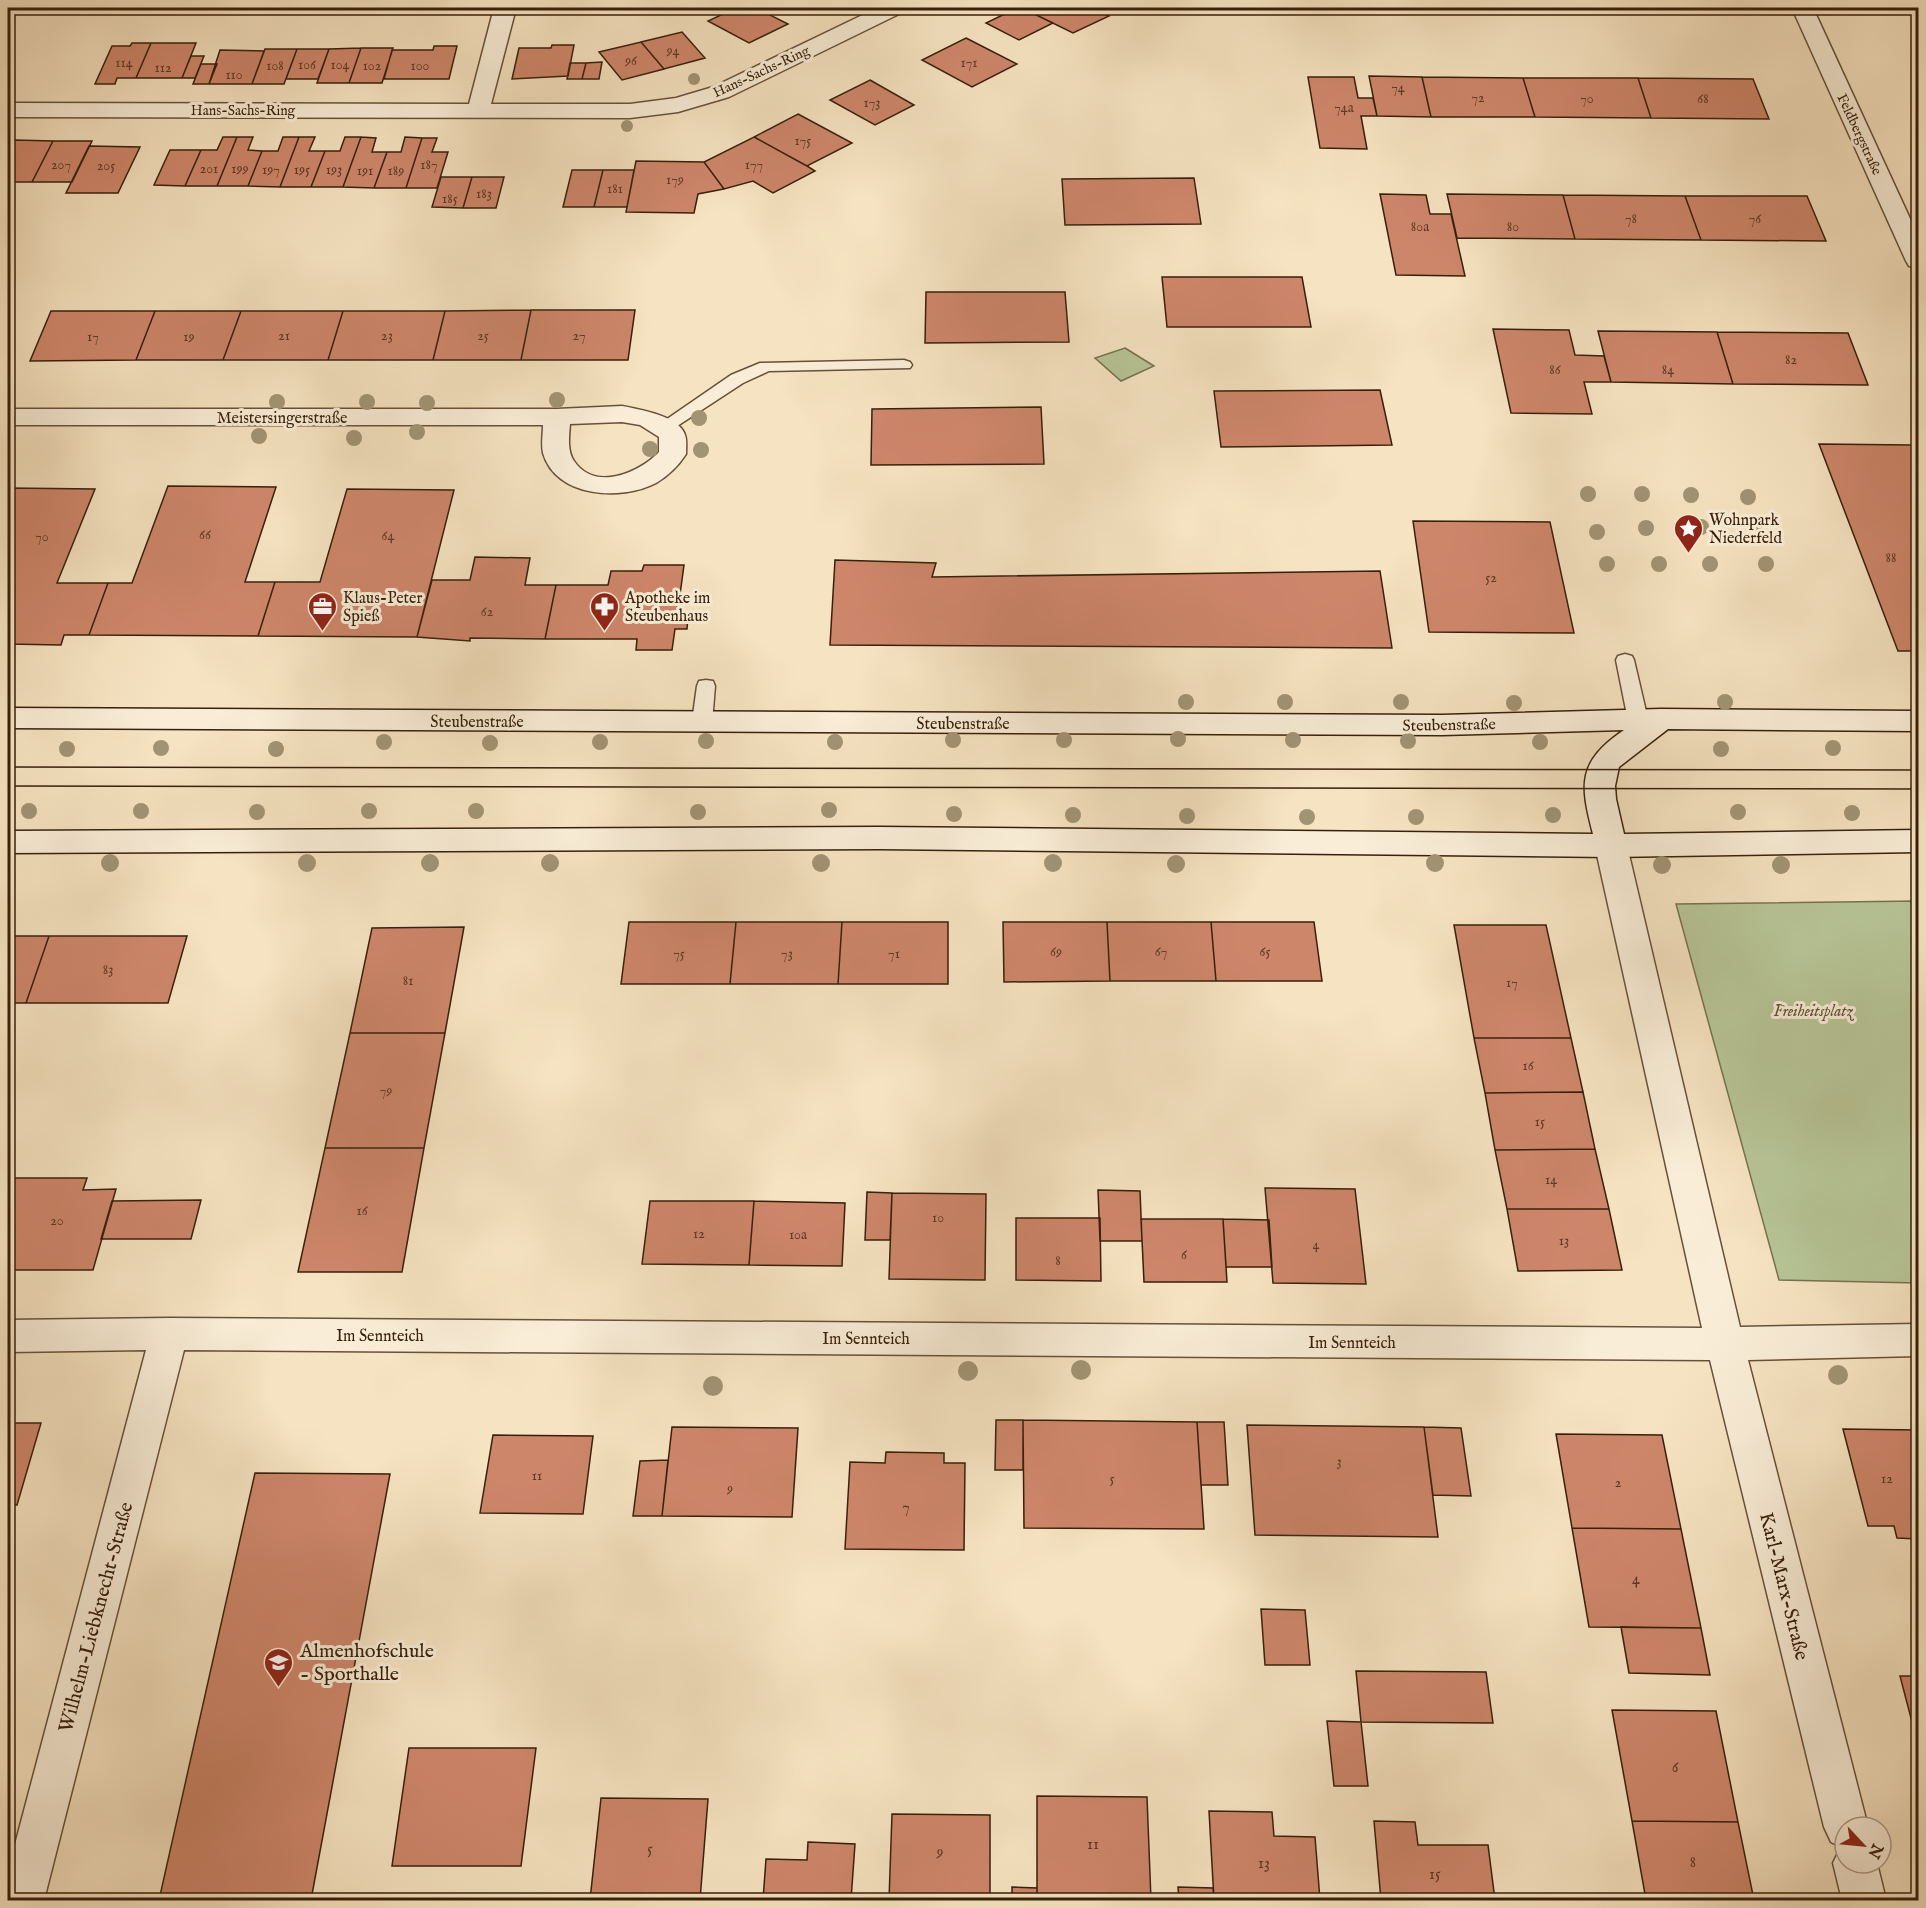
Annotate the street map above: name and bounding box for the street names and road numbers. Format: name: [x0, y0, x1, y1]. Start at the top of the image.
street label: Hans-Sachs-Ring: [710, 42, 813, 102]
street label: Feldbergstraße: [1832, 91, 1886, 178]
street label: Hans-Sachs-Ring: [191, 102, 296, 120]
street label: Meistersingerstraße: [217, 409, 347, 429]
street label: Steubenstraße: [430, 713, 524, 733]
street label: Steubenstraße: [916, 715, 1010, 735]
street label: Steubenstraße: [1402, 715, 1496, 737]
street label: Im Sennteich: [336, 1327, 424, 1347]
street label: Im Sennteich: [822, 1330, 910, 1350]
street label: Im Sennteich: [1308, 1334, 1396, 1354]
street label: Wilhelm-Liebknecht-Straße: [54, 1499, 139, 1735]
street label: Karl-Marx-Straße: [1753, 1510, 1814, 1663]

